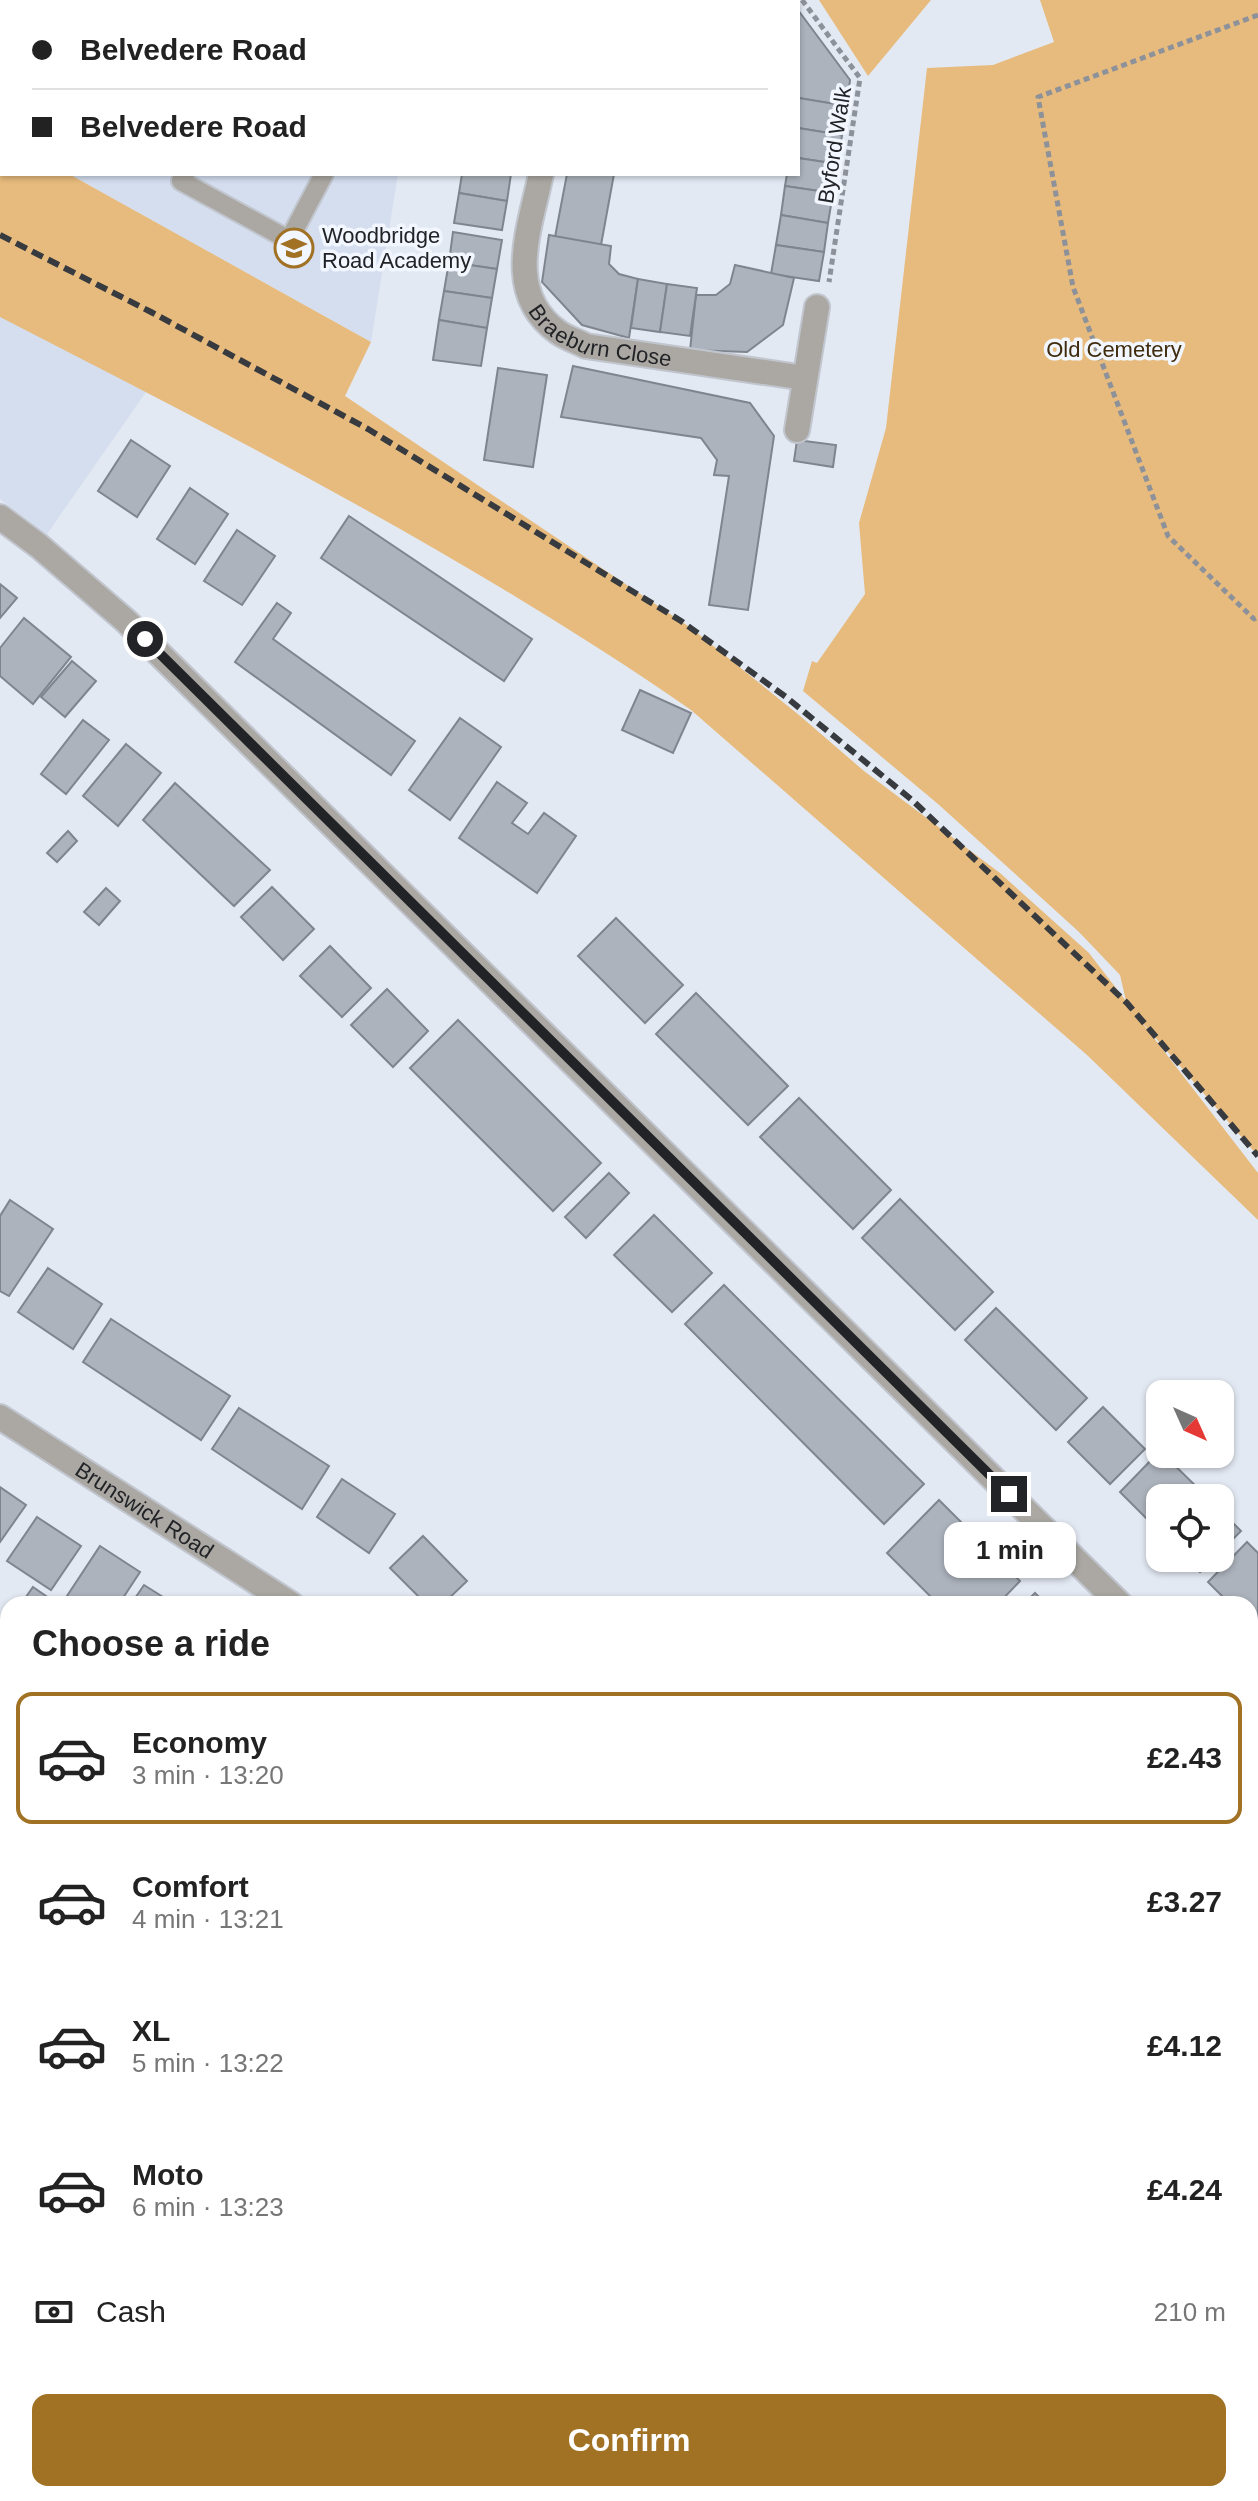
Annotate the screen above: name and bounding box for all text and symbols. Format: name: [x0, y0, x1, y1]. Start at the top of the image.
text: Belvedere Road: [80, 33, 307, 66]
street label: Byford Walk: [813, 84, 856, 205]
text: Belvedere Road: [80, 110, 307, 143]
place label: Woodbridge Road Academy: [322, 223, 471, 273]
school or university icon: Woodbridge Road Academy: [273, 227, 315, 269]
street label: Braeburn Close: [523, 300, 673, 371]
park label: Old Cemetery: [1046, 337, 1182, 362]
route start: [127, 621, 163, 657]
north arrow: [1146, 1380, 1234, 1468]
map controls: [1146, 1380, 1234, 1572]
street label: Brunswick Road: [71, 1457, 218, 1564]
route end: [991, 1476, 1027, 1512]
button: locate: [1146, 1484, 1234, 1572]
callout: 1 min: [943, 1522, 1075, 1578]
text: 1 min: [976, 1535, 1044, 1565]
text: Choose a ride: [32, 1623, 270, 1664]
icon: car: [36, 1722, 108, 1794]
text: Economy: [132, 1726, 267, 1759]
text: £2.43: [1147, 1741, 1222, 1774]
text: 3 min · 13:20: [132, 1760, 284, 1790]
icon: car: [36, 1866, 108, 1938]
text: Comfort: [132, 1870, 249, 1903]
text: £3.27: [1147, 1885, 1222, 1918]
text: 4 min · 13:21: [132, 1904, 284, 1934]
icon: car: [36, 2010, 108, 2082]
text: XL: [132, 2014, 170, 2047]
text: £4.12: [1147, 2029, 1222, 2062]
text: 5 min · 13:22: [132, 2048, 284, 2078]
icon: car: [36, 2154, 108, 2226]
text: Moto: [132, 2158, 204, 2191]
text: £4.24: [1147, 2173, 1222, 2206]
text: 6 min · 13:23: [132, 2192, 284, 2222]
icon: cash: [32, 2290, 76, 2334]
text: Cash: [96, 2295, 166, 2328]
text: 210 m: [1154, 2297, 1226, 2327]
button: Confirm: [32, 2394, 1226, 2486]

